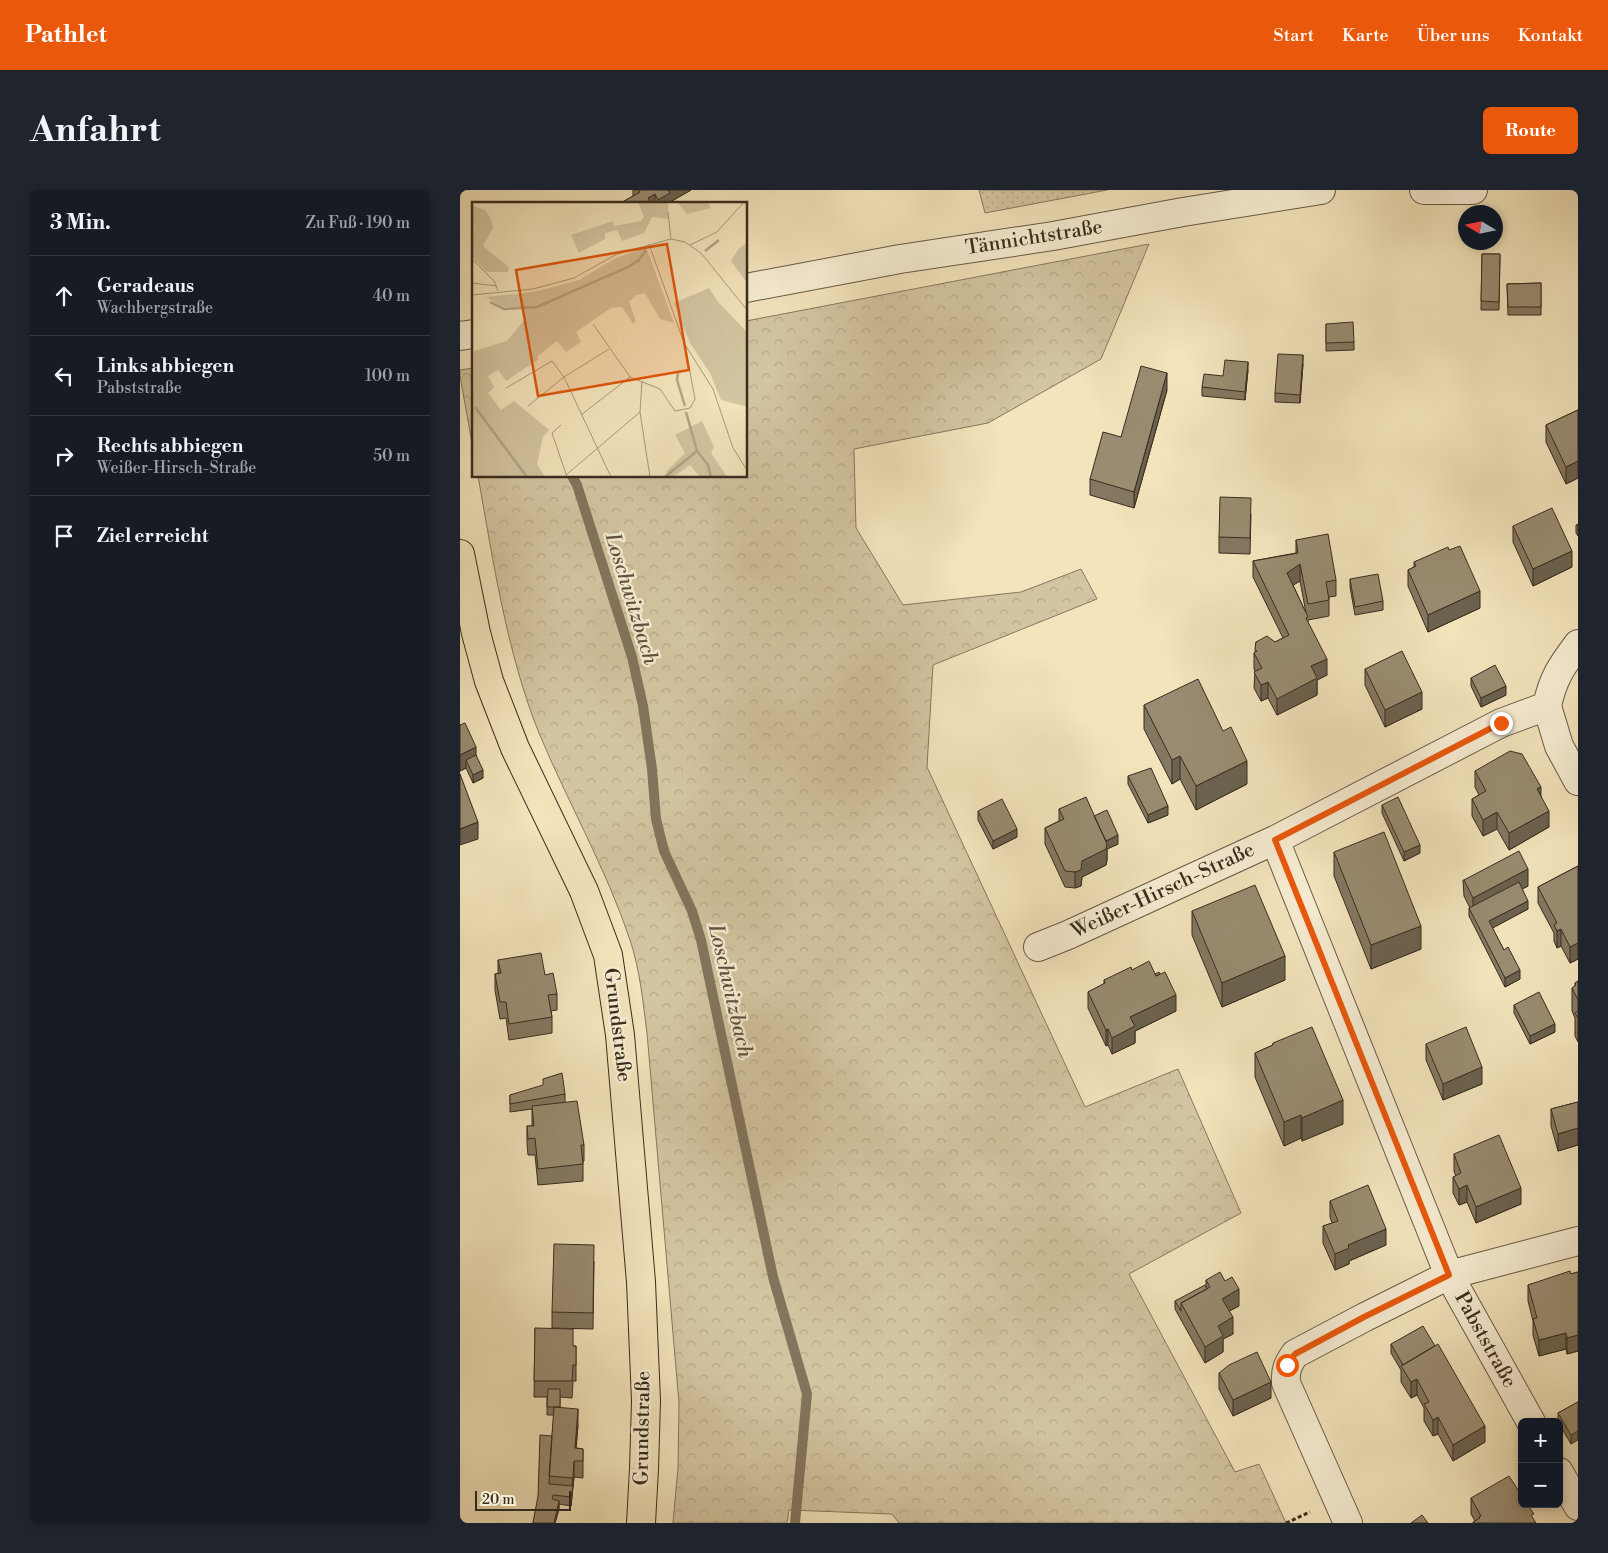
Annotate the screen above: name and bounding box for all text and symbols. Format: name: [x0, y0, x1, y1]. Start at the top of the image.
text: Pathlet: [25, 20, 107, 50]
text: Start: [1273, 24, 1314, 47]
text: Karte: [1342, 24, 1389, 47]
text: Über uns: [1417, 24, 1490, 47]
text: Kontakt: [1518, 24, 1583, 47]
button: Route: [1483, 107, 1578, 154]
text: Anfahrt: [30, 109, 161, 152]
inset map: [472, 202, 748, 478]
north arrow: [1458, 205, 1503, 250]
text: 3 Min.: [50, 210, 111, 236]
text: Zu Fuß · 190 m: [305, 213, 410, 233]
street label: Tännichtstraße: [964, 215, 1104, 261]
text: Geradeaus: [97, 274, 194, 298]
icon: ahead: [50, 282, 78, 310]
text: 40 m: [373, 286, 410, 306]
text: Wachbergstraße: [97, 298, 213, 318]
text: Links abbiegen: [97, 354, 234, 378]
icon: left: [50, 362, 78, 390]
text: 100 m: [365, 366, 410, 386]
text: Pabststraße: [97, 378, 182, 398]
text: Rechts abbiegen: [97, 434, 243, 458]
icon: right: [50, 442, 78, 470]
text: 50 m: [373, 446, 410, 466]
text: Weißer-Hirsch-Straße: [97, 458, 256, 478]
icon: arrive: [50, 522, 78, 550]
text: Ziel erreicht: [97, 524, 208, 548]
water label: Loschwitzbach: [598, 529, 663, 668]
route end: [1490, 712, 1513, 735]
street label: Weißer-Hirsch-Straße: [1067, 838, 1259, 945]
water label: Loschwitzbach: [702, 921, 758, 1060]
street label: Grundstraße: [598, 967, 636, 1083]
street label: Pabststraße: [1448, 1288, 1522, 1392]
route start: [1276, 1354, 1299, 1377]
street label: Grundstraße: [630, 1370, 656, 1486]
map controls: [1518, 1418, 1563, 1508]
button: +: [1518, 1418, 1563, 1463]
button: −: [1518, 1463, 1563, 1508]
scale bar: [475, 1488, 571, 1511]
text: 20 m: [482, 1491, 514, 1509]

